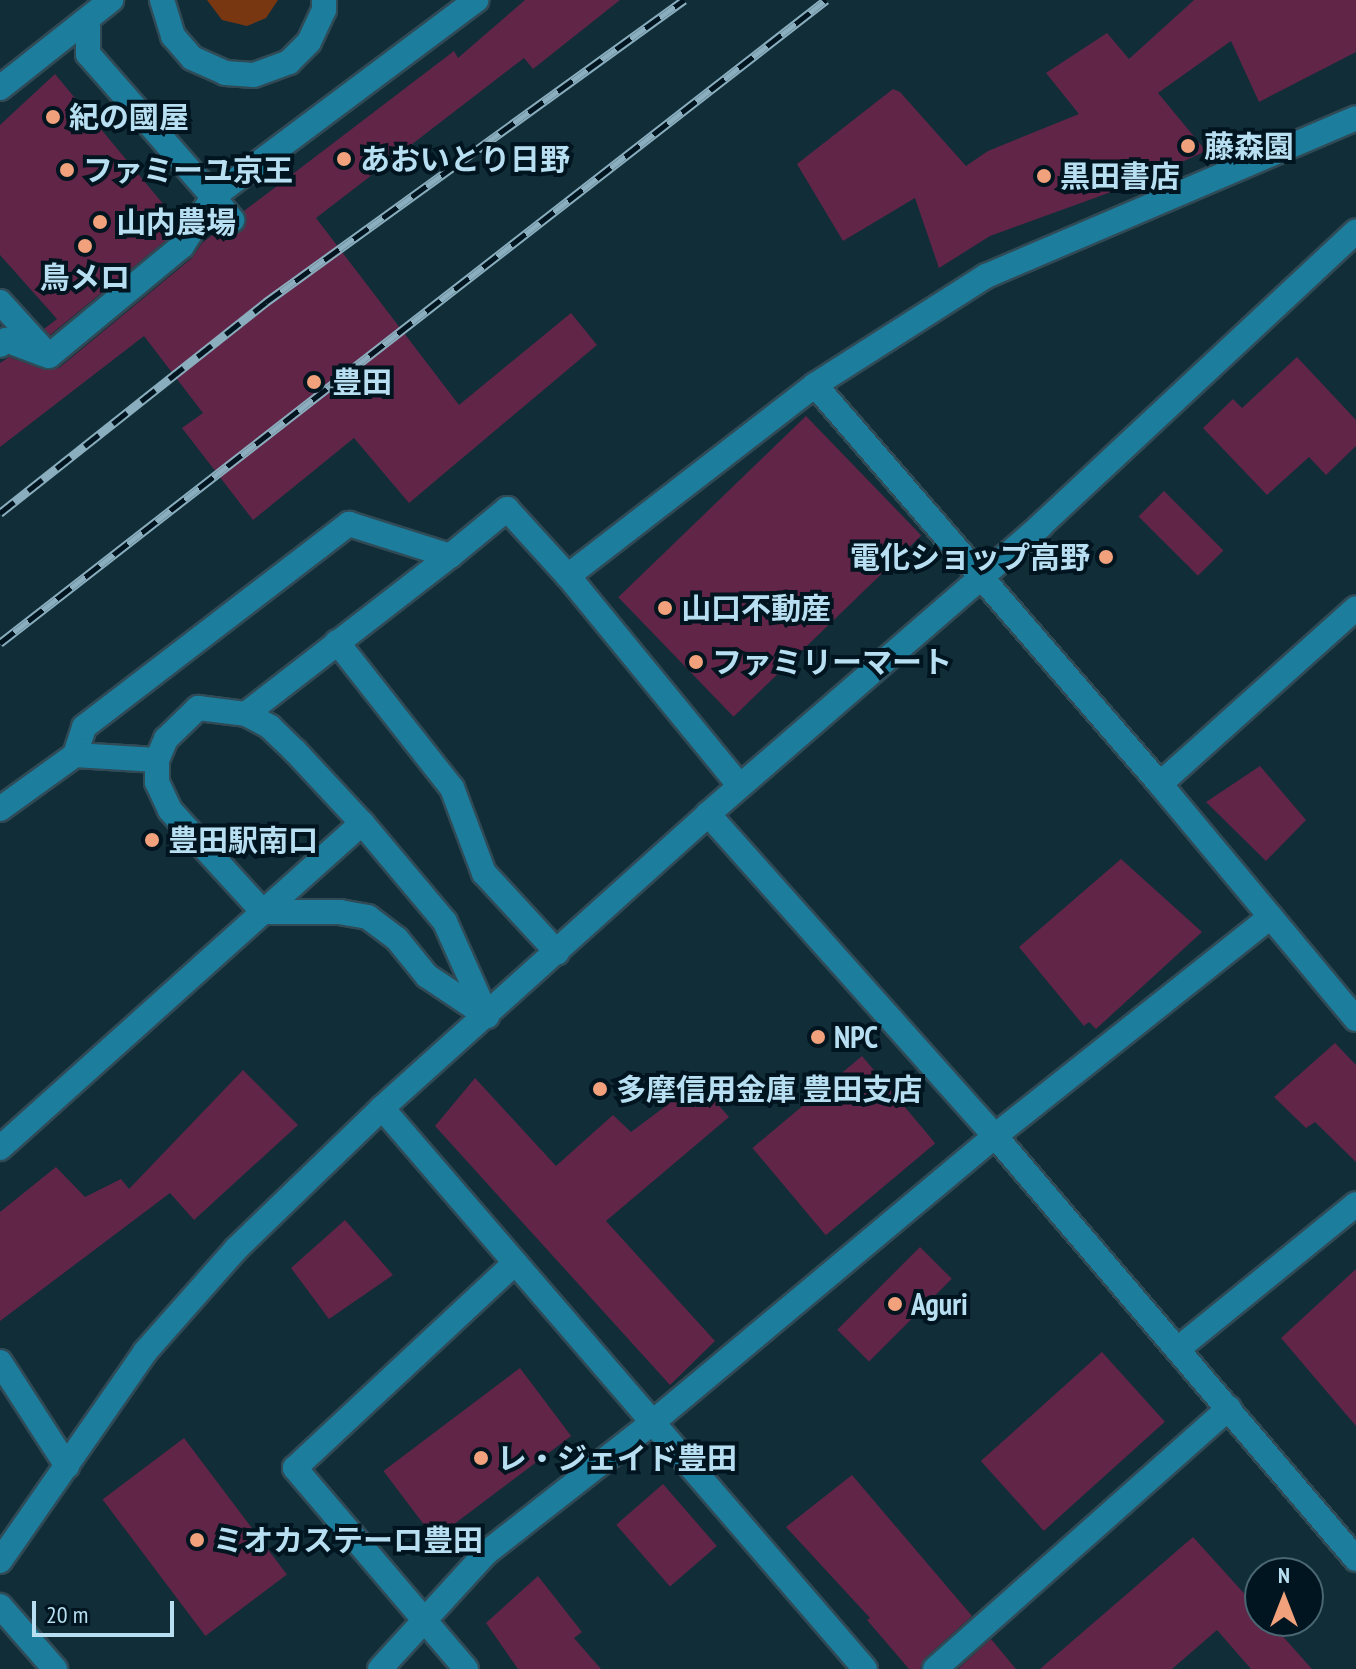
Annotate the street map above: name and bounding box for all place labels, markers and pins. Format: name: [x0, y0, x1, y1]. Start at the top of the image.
place label: 紀の國屋: [69, 99, 189, 135]
marker: 紀の國屋: [44, 108, 62, 126]
place label: 藤森園: [1204, 128, 1294, 164]
marker: 藤森園: [1179, 137, 1197, 155]
place label: あおいとり日野: [360, 141, 570, 177]
marker: あおいとり日野: [335, 150, 353, 168]
place label: ファミーユ京王: [83, 152, 293, 188]
place label: 黒田書店: [1060, 158, 1180, 194]
marker: ファミーユ京王: [58, 161, 76, 179]
marker: 黒田書店: [1035, 167, 1053, 185]
place label: 山内農場: [116, 204, 236, 240]
marker: 山内農場: [91, 213, 109, 231]
marker: 鳥メロ: [76, 237, 94, 255]
place label: 鳥メロ: [40, 259, 130, 295]
place label: 豊田: [332, 364, 392, 400]
marker: 豊田: [303, 371, 325, 393]
place label: 電化ショップ高野: [850, 539, 1090, 575]
marker: 電化ショップ高野: [1097, 548, 1115, 566]
place label: 山口不動産: [681, 590, 831, 626]
marker: 山口不動産: [656, 599, 674, 617]
place label: ファミリーマート: [712, 644, 952, 680]
marker: ファミリーマート: [687, 653, 705, 671]
place label: 豊田駅南口: [168, 822, 318, 858]
marker: 豊田駅南口: [143, 831, 161, 849]
place label: NPC: [834, 1019, 878, 1055]
marker: NPC: [809, 1028, 827, 1046]
place label: 多摩信用金庫 豊田支店: [616, 1071, 922, 1107]
marker: 多摩信用金庫 豊田支店: [591, 1080, 609, 1098]
place label: Aguri: [911, 1286, 968, 1322]
marker: Aguri: [886, 1295, 904, 1313]
place label: レ・ジェイド豊田: [497, 1440, 737, 1476]
marker: レ・ジェイド豊田: [472, 1449, 490, 1467]
place label: ミオカステーロ豊田: [213, 1522, 483, 1558]
marker: ミオカステーロ豊田: [188, 1531, 206, 1549]

